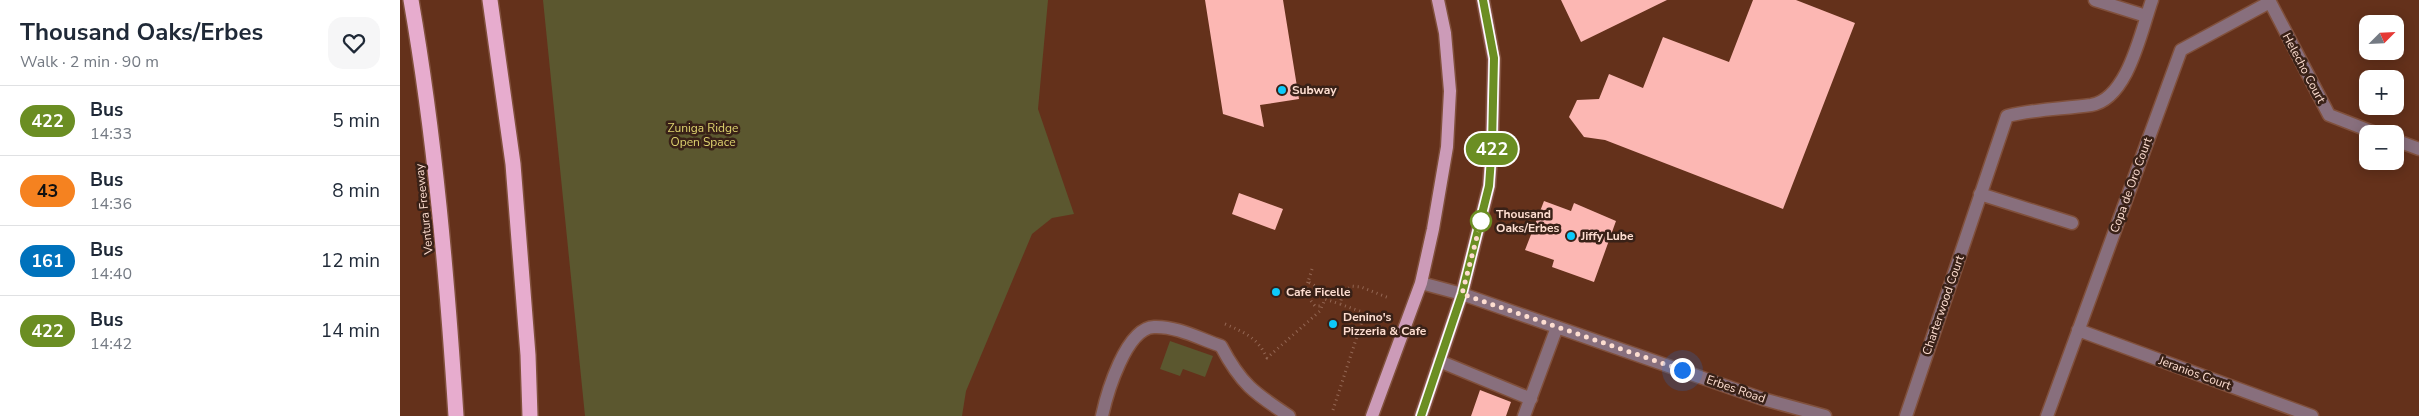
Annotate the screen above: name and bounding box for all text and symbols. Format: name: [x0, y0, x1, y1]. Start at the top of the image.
north arrow: [2359, 15, 2404, 60]
map controls: [2359, 15, 2404, 170]
text: Thousand Oaks/Erbes: [20, 16, 263, 48]
button: heart: [328, 17, 380, 69]
street label: Helecho Court: [2279, 30, 2330, 107]
text: Walk · 2 min · 90 m: [20, 51, 159, 73]
button: +: [2359, 70, 2404, 115]
place label: Subway: [1292, 82, 1337, 98]
marker: Subway: [1276, 84, 1288, 96]
text: Bus: [90, 97, 123, 123]
text: 5 min: [332, 108, 380, 134]
text: 422: [31, 109, 64, 133]
park label: Zuniga Ridge Open Space: [668, 120, 738, 150]
text: 14:33: [90, 123, 132, 145]
button: −: [2359, 125, 2404, 170]
line badge: 422: [1463, 133, 1521, 165]
street label: Copa de Oro Court: [2106, 134, 2156, 235]
text: 422: [1476, 137, 1508, 161]
street label: Ventura Freeway: [411, 162, 437, 256]
text: Bus: [90, 167, 123, 193]
text: 8 min: [332, 178, 380, 204]
text: 43: [37, 179, 58, 203]
text: 14:36: [90, 193, 132, 215]
place label: Thousand Oaks/Erbes: [1496, 206, 1560, 236]
marker: Thousand Oaks/Erbes: [1470, 210, 1492, 232]
place label: Jiffy Lube: [1580, 228, 1634, 244]
marker: Jiffy Lube: [1565, 230, 1577, 242]
text: Bus: [90, 237, 123, 263]
text: 12 min: [321, 248, 380, 274]
text: 161: [31, 249, 64, 273]
street label: Charterwood Court: [1918, 252, 1968, 357]
text: 14:40: [90, 263, 132, 285]
place label: Cafe Ficelle: [1286, 284, 1351, 300]
marker: Cafe Ficelle: [1270, 286, 1282, 298]
text: Bus: [90, 307, 123, 333]
place label: Denino's Pizzeria & Cafe: [1343, 309, 1427, 339]
text: 14 min: [321, 318, 380, 344]
marker: Denino's Pizzeria & Cafe: [1327, 318, 1339, 330]
text: 422: [31, 319, 64, 343]
text: 14:42: [90, 333, 132, 355]
street label: Jeranios Court: [2156, 352, 2234, 394]
your location: [1670, 358, 1695, 383]
street label: Erbes Road: [1704, 371, 1768, 407]

